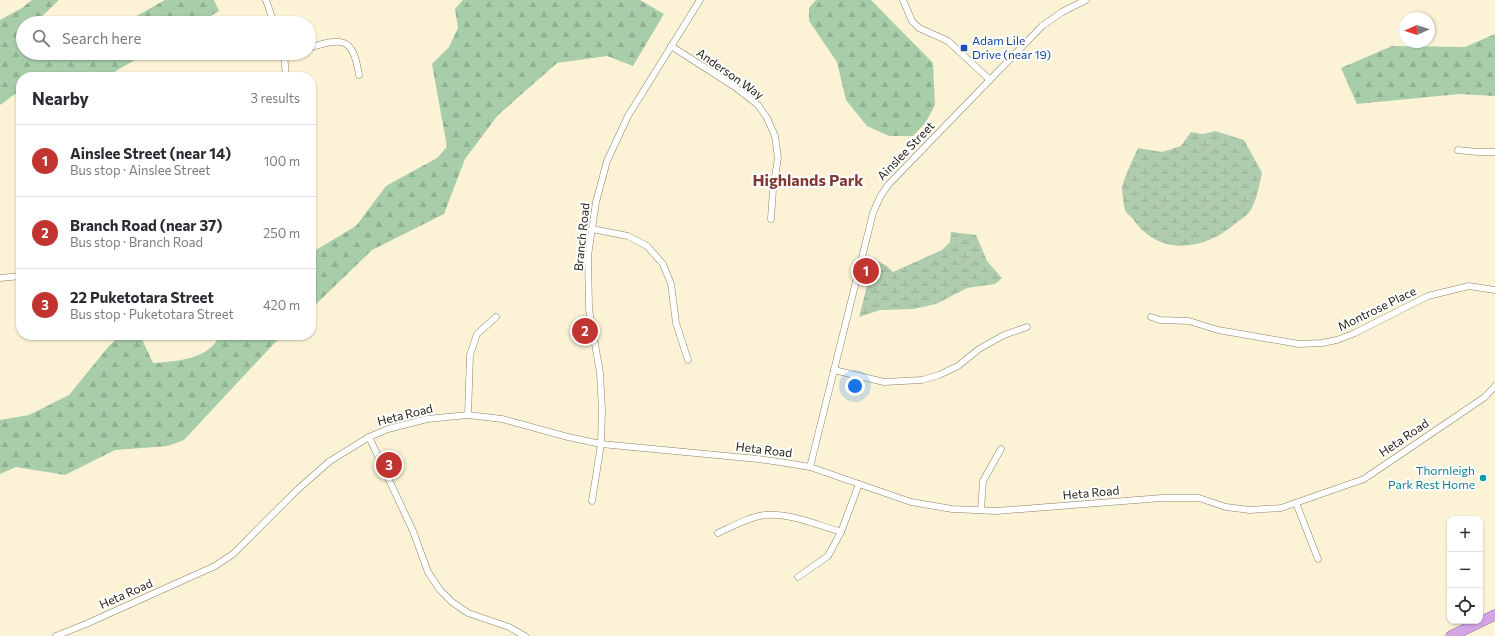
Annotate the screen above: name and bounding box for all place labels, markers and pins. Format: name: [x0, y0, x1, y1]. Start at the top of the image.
place label: Adam Lile Drive (near 19): [972, 33, 1051, 61]
marker: Adam Lile Drive (near 19): [959, 43, 969, 53]
pin: 1: [853, 256, 879, 286]
pin: 2: [572, 316, 598, 346]
pin: 3: [376, 450, 402, 480]
place label: Thornleigh Park Rest Home: [1388, 463, 1475, 491]
marker: Thornleigh Park Rest Home: [1478, 473, 1488, 483]

